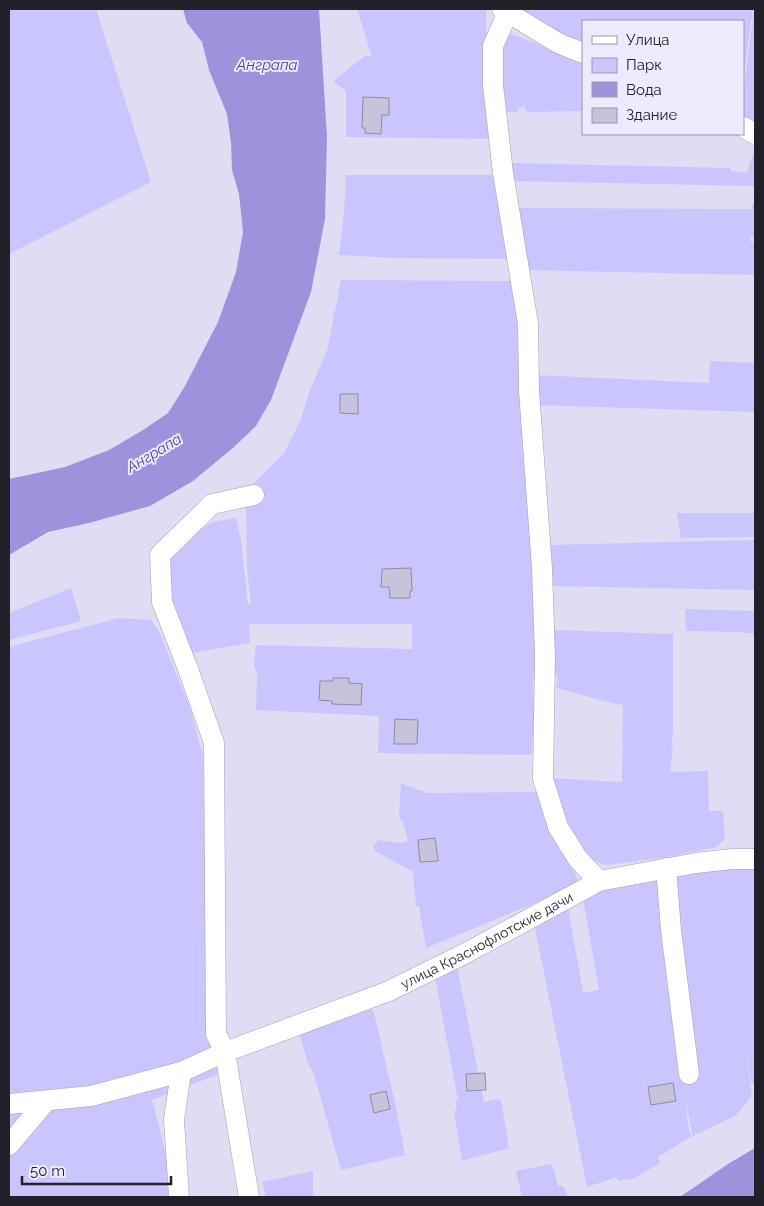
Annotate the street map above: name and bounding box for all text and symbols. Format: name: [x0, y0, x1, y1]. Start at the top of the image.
legend: [582, 20, 744, 135]
text: Улица: [626, 31, 670, 49]
water label: Анграпа: [236, 56, 298, 74]
text: Парк: [626, 56, 662, 74]
text: Вода: [626, 81, 662, 99]
text: Здание: [626, 106, 678, 124]
water label: Анграпа: [122, 430, 185, 477]
street label: улица Краснофлотские дачи: [398, 889, 575, 992]
scale bar: [22, 1154, 171, 1186]
text: 50 m: [30, 1162, 65, 1180]

